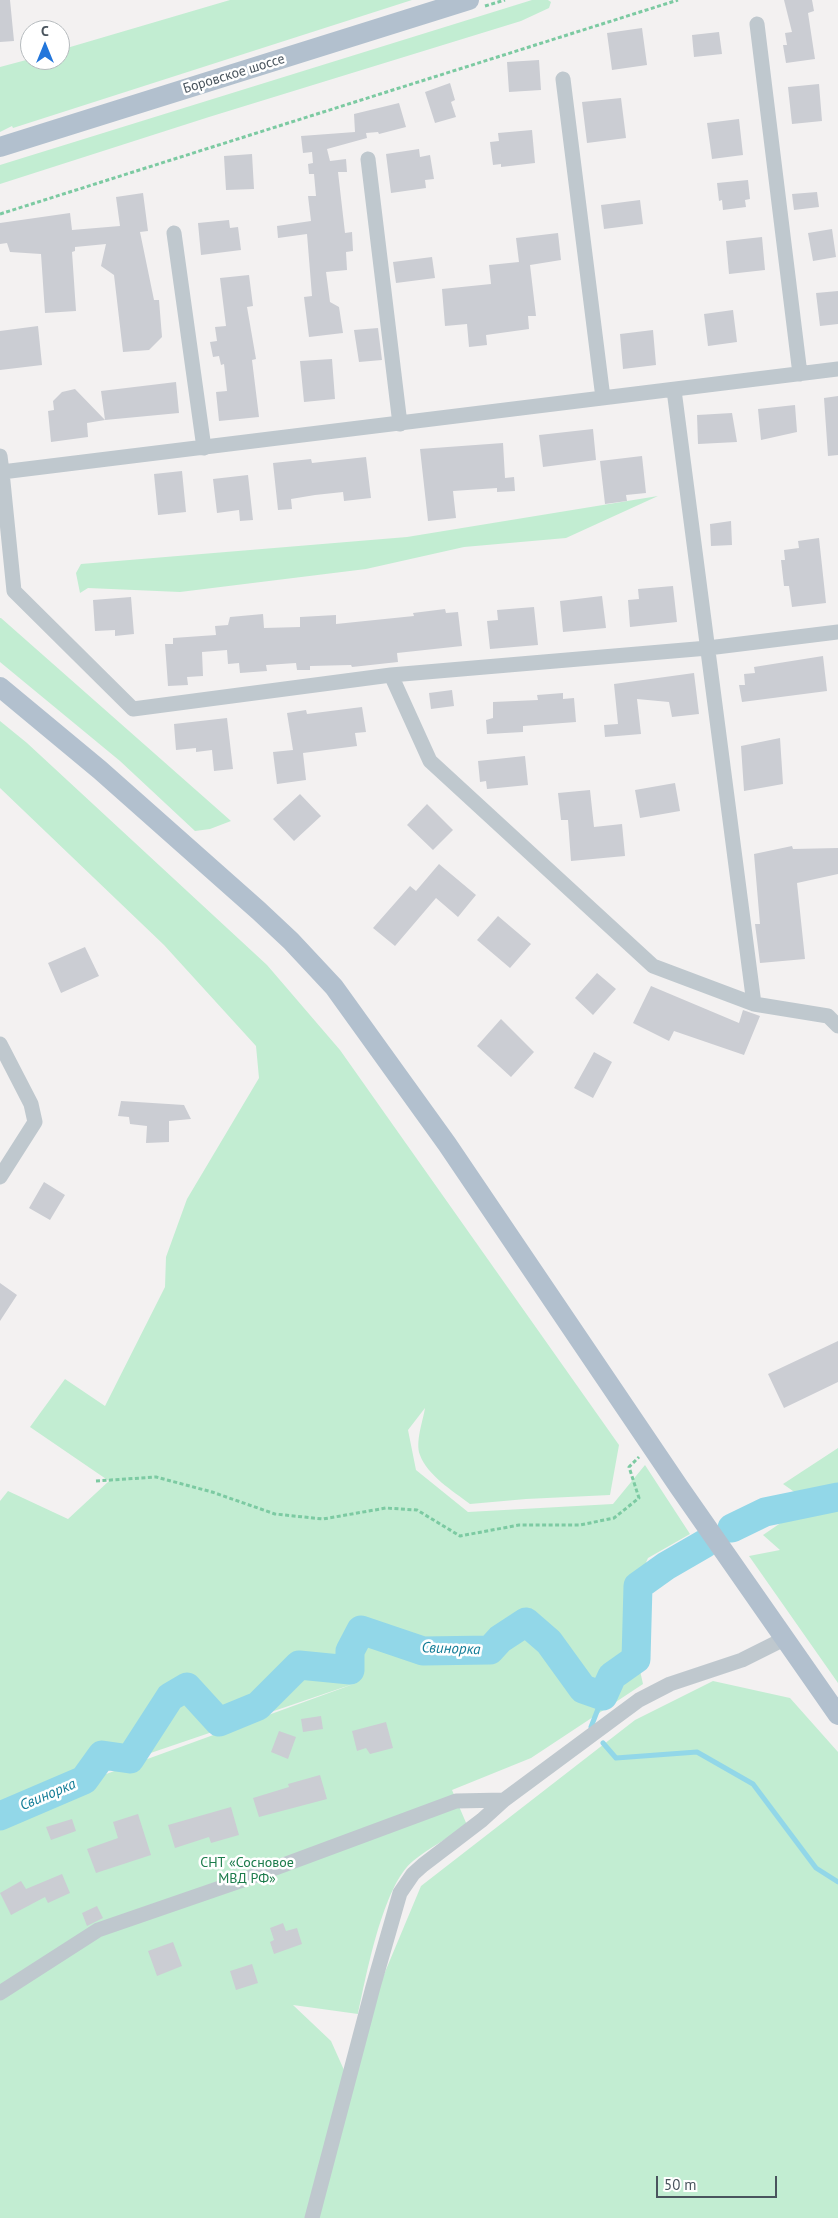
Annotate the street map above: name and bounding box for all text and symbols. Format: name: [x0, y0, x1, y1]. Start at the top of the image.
north arrow: [20, 20, 70, 70]
text: С: [41, 22, 49, 40]
street label: Боровское шоссе: [181, 51, 287, 97]
water label: Свинорка: [421, 1639, 481, 1659]
water label: Свинорка: [17, 1775, 79, 1815]
park label: СНТ «Сосновое МВД РФ»: [200, 1855, 294, 1888]
scale bar: [658, 2166, 779, 2198]
text: 50 m: [664, 2175, 697, 2194]

